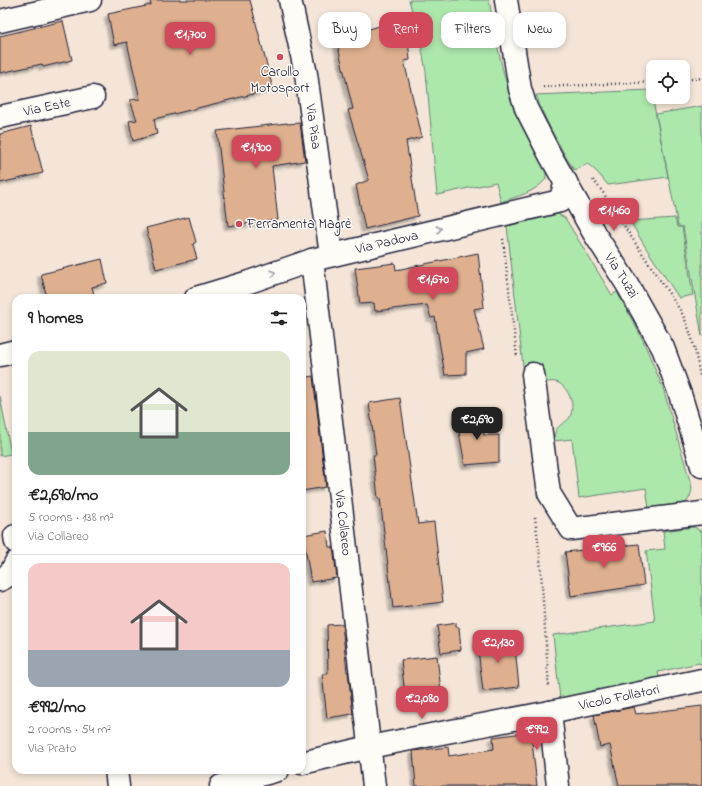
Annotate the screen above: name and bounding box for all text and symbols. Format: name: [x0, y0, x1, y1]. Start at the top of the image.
chip: Buy: [318, 12, 371, 48]
chip: Rent: [379, 12, 433, 48]
chip: Filters: [441, 12, 505, 48]
chip: New: [513, 12, 566, 48]
pin: €1,700: [157, 22, 223, 56]
text: €1,700: [174, 25, 206, 44]
marker: Carollo Motosport: [275, 52, 285, 62]
map controls: [646, 60, 690, 104]
button: locate: [646, 60, 690, 104]
place label: Carollo Motosport: [251, 62, 310, 99]
street label: Via Este: [21, 91, 73, 122]
street label: Via Pisa: [300, 102, 327, 151]
pin: €1,900: [223, 135, 289, 169]
text: €1,900: [241, 138, 271, 157]
pin: €1,460: [581, 198, 647, 232]
text: €1,460: [598, 201, 630, 220]
place label: Ferramenta Magrè: [246, 214, 352, 236]
marker: Ferramenta Magrè: [234, 219, 244, 229]
street label: Via Padova: [352, 225, 420, 260]
one-way arrow: [436, 226, 443, 234]
street label: Via Tuzzi: [598, 248, 644, 302]
pin: €1,670: [400, 267, 466, 301]
one-way arrow: [270, 270, 277, 278]
text: €1,670: [417, 270, 449, 289]
text: 9 homes: [28, 306, 84, 331]
icon: filters: [268, 307, 290, 329]
icon: home: [123, 377, 195, 449]
pin: €2,690: [444, 407, 510, 441]
text: €2,690: [460, 410, 494, 429]
text: €2,690/mo: [28, 483, 98, 508]
street label: Via Collareo: [329, 488, 357, 557]
text: 5 rooms · 138 m²: [28, 508, 114, 527]
text: Via Collareo: [28, 527, 89, 546]
pin: €966: [580, 535, 628, 569]
text: €966: [592, 538, 616, 557]
icon: home: [123, 589, 195, 661]
pin: €2,130: [465, 630, 531, 664]
text: €2,130: [482, 633, 514, 652]
street label: Vicolo Follatori: [576, 679, 661, 716]
pin: €2,080: [389, 686, 455, 720]
text: €2,080: [405, 689, 439, 708]
text: €992/mo: [28, 695, 86, 720]
pin: €992: [513, 717, 561, 751]
text: 2 rooms · 54 m²: [28, 720, 111, 739]
text: €992: [525, 720, 549, 739]
text: Via Prato: [28, 739, 76, 758]

